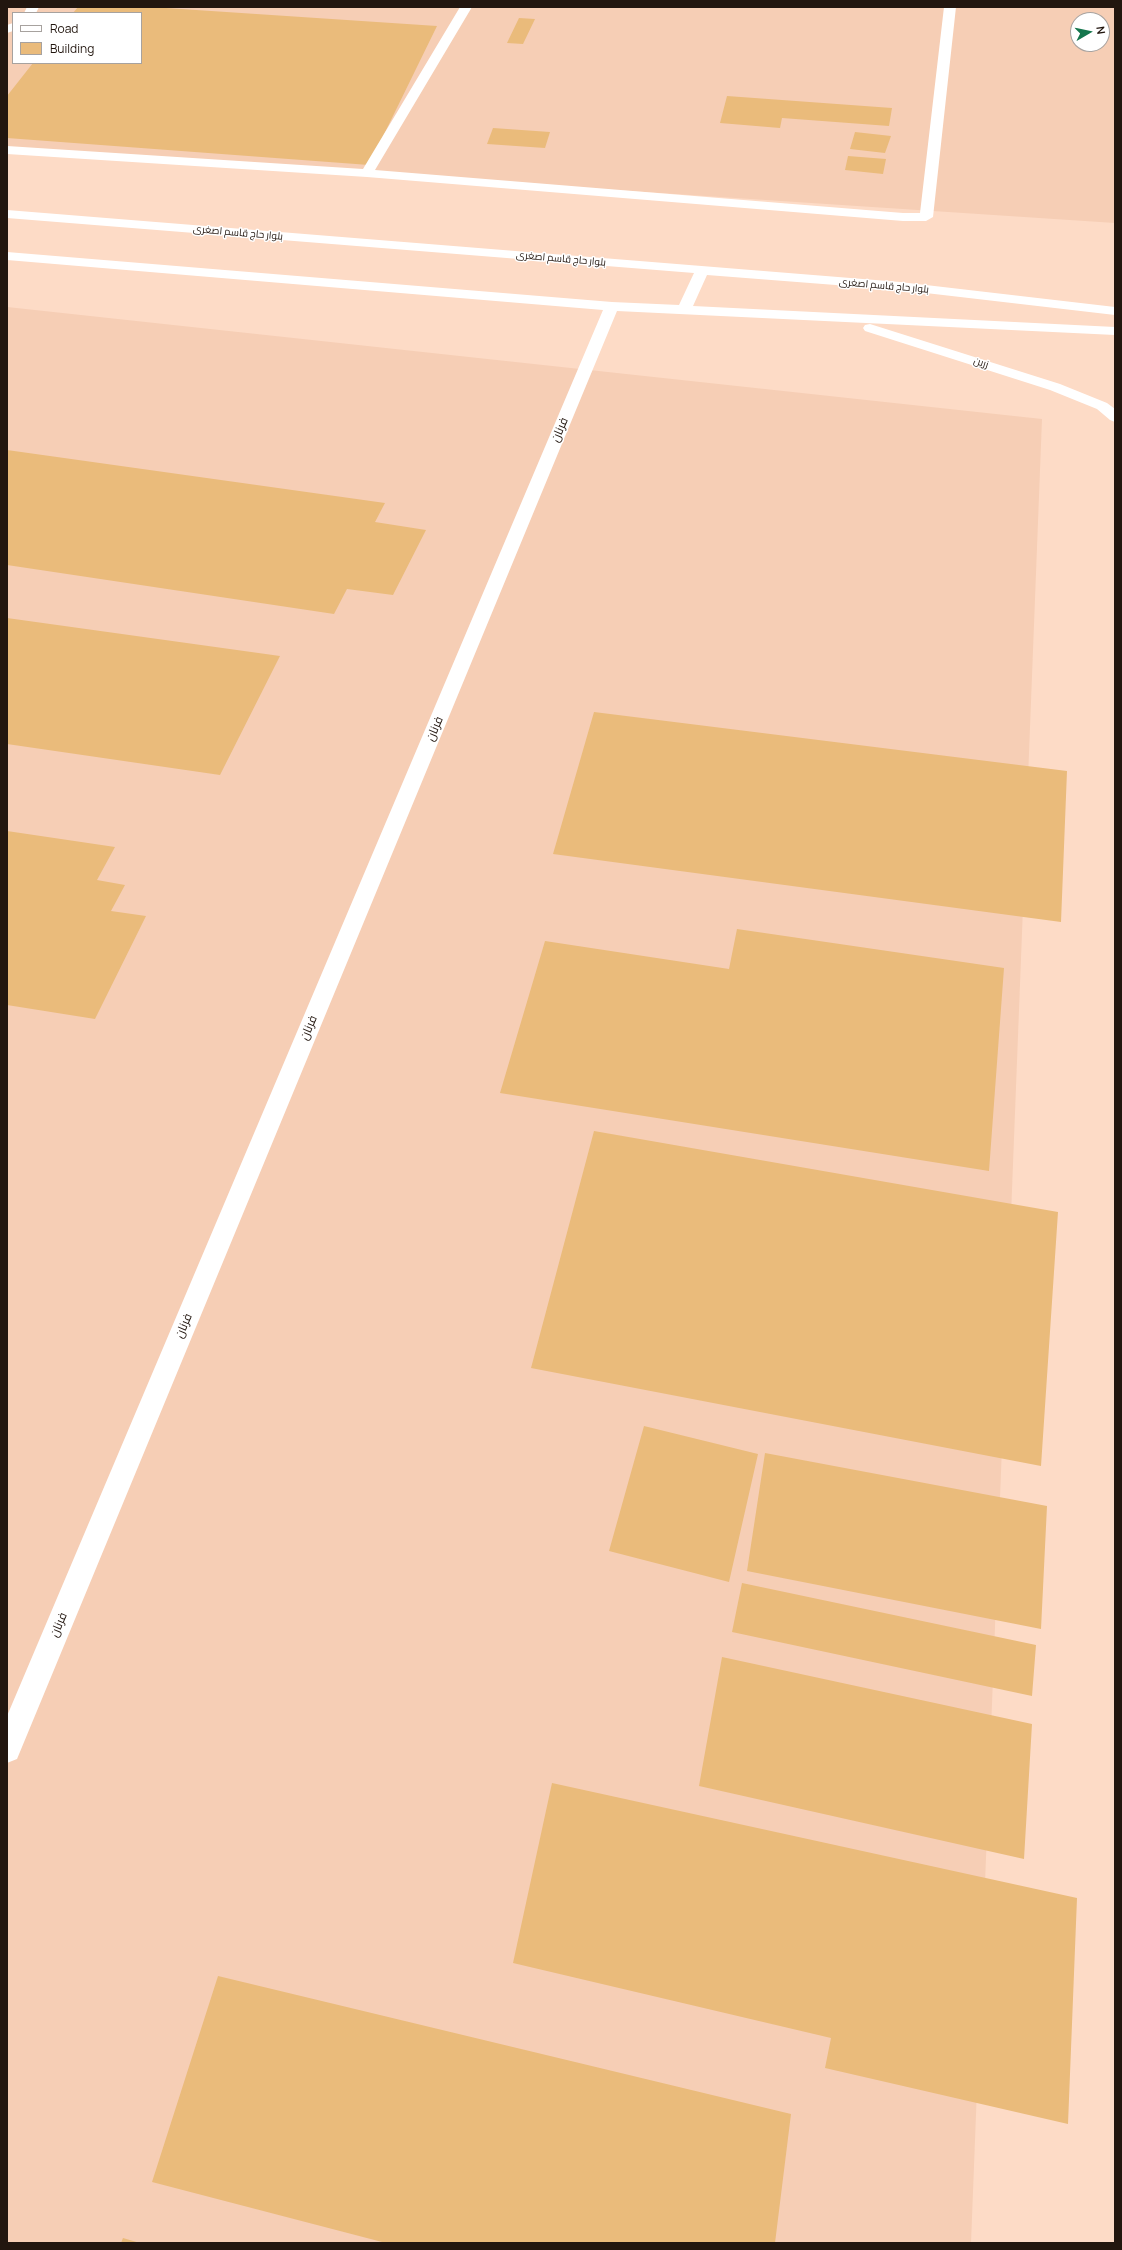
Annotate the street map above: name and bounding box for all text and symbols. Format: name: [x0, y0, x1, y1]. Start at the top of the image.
legend: [12, 12, 142, 64]
north arrow: [1070, 12, 1110, 52]
text: Road: [50, 20, 78, 37]
text: N: [1093, 25, 1109, 35]
text: Building: [50, 40, 94, 57]
street label: بلوار حاج قاسم اصغری: [193, 223, 283, 243]
street label: بلوار حاج قاسم اصغری: [516, 249, 606, 269]
street label: بلوار حاج قاسم اصغری: [839, 276, 929, 296]
street label: زرین: [972, 355, 990, 371]
street label: فرنان: [548, 415, 572, 445]
street label: فرنان: [423, 714, 447, 744]
street label: فرنان: [297, 1013, 321, 1043]
street label: فرنان: [172, 1311, 196, 1341]
street label: فرنان: [47, 1610, 71, 1640]

